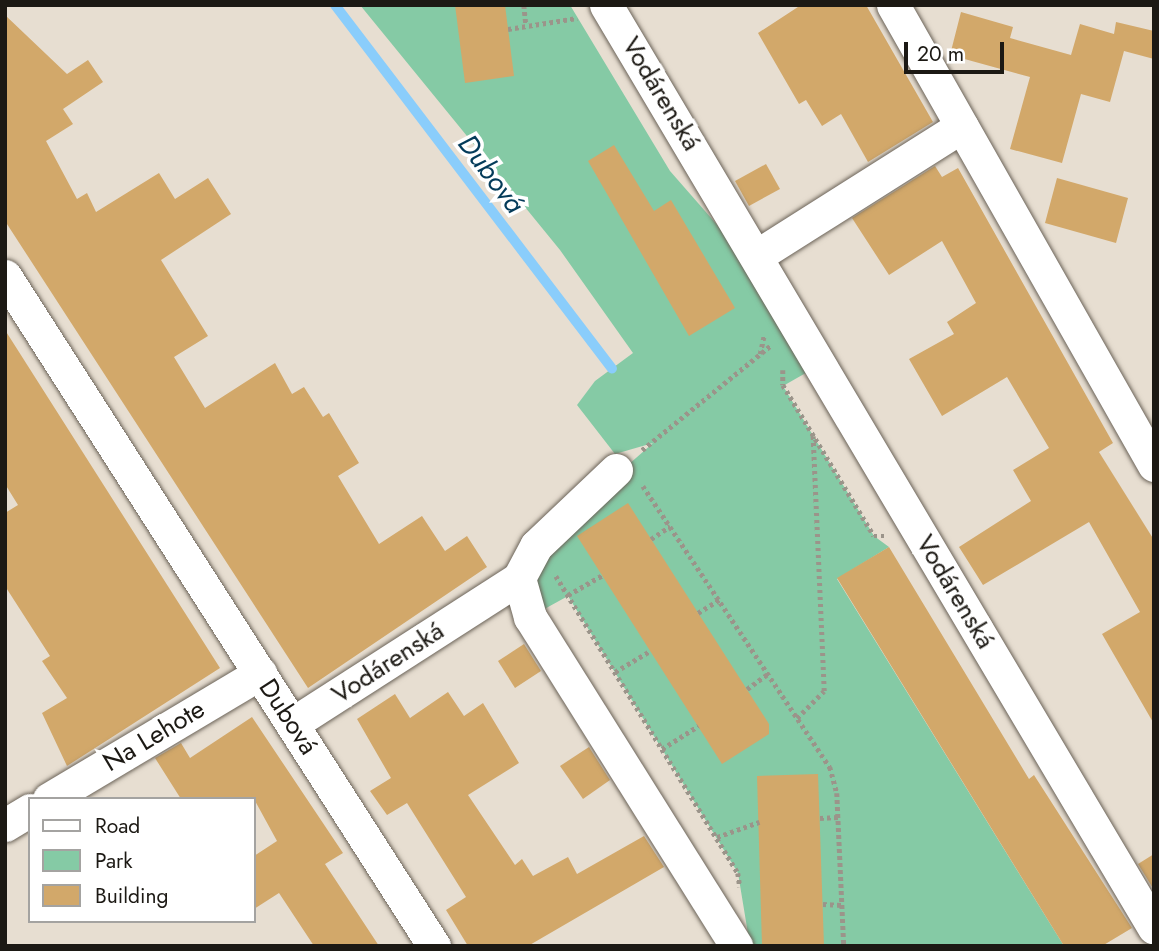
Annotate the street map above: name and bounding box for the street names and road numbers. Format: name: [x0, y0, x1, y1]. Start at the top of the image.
street label: Vodárenská: [615, 32, 707, 156]
street label: Vodárenská: [909, 530, 1001, 654]
street label: Vodárenská: [326, 615, 450, 711]
street label: Dubová: [252, 673, 324, 761]
street label: Na Lehote: [98, 694, 210, 778]

